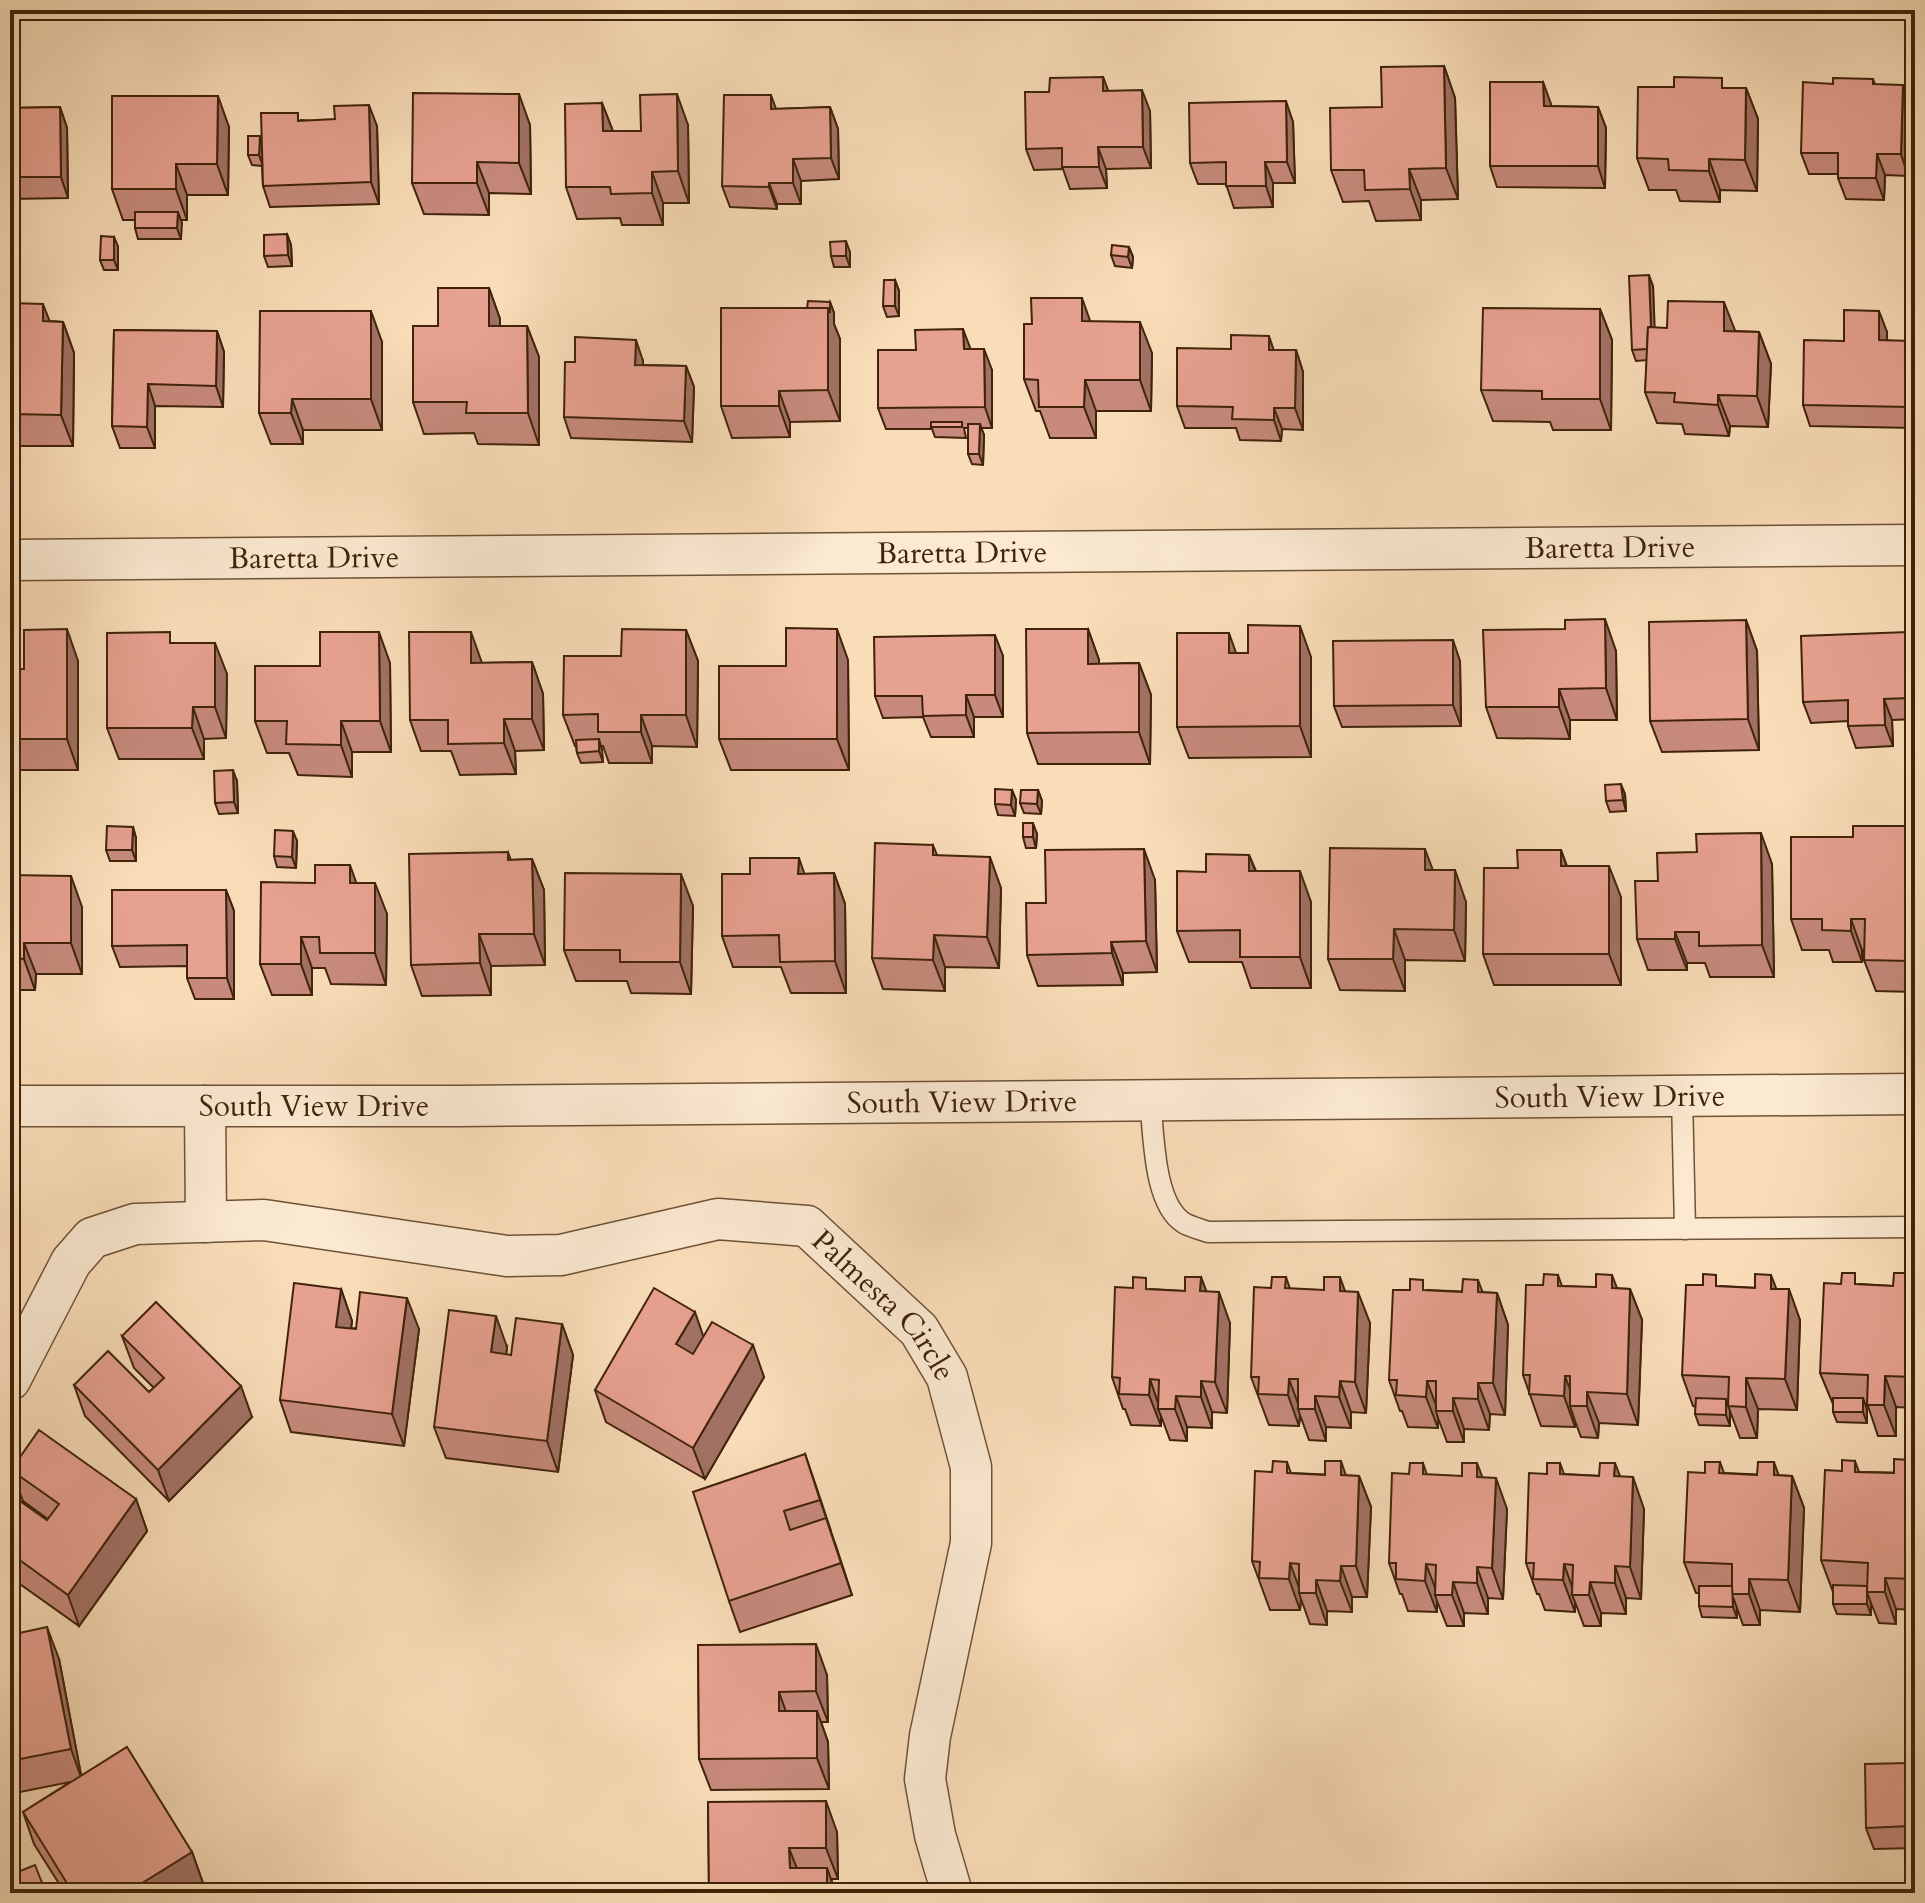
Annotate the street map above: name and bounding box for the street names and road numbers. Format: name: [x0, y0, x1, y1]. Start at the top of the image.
street label: Baretta Drive: [1525, 526, 1695, 569]
street label: Baretta Drive: [877, 531, 1047, 574]
street label: Baretta Drive: [229, 536, 399, 579]
street label: South View Drive: [1495, 1075, 1725, 1118]
street label: South View Drive: [847, 1080, 1077, 1123]
street label: South View Drive: [199, 1086, 429, 1127]
street label: Palmesta Circle: [803, 1220, 965, 1388]

